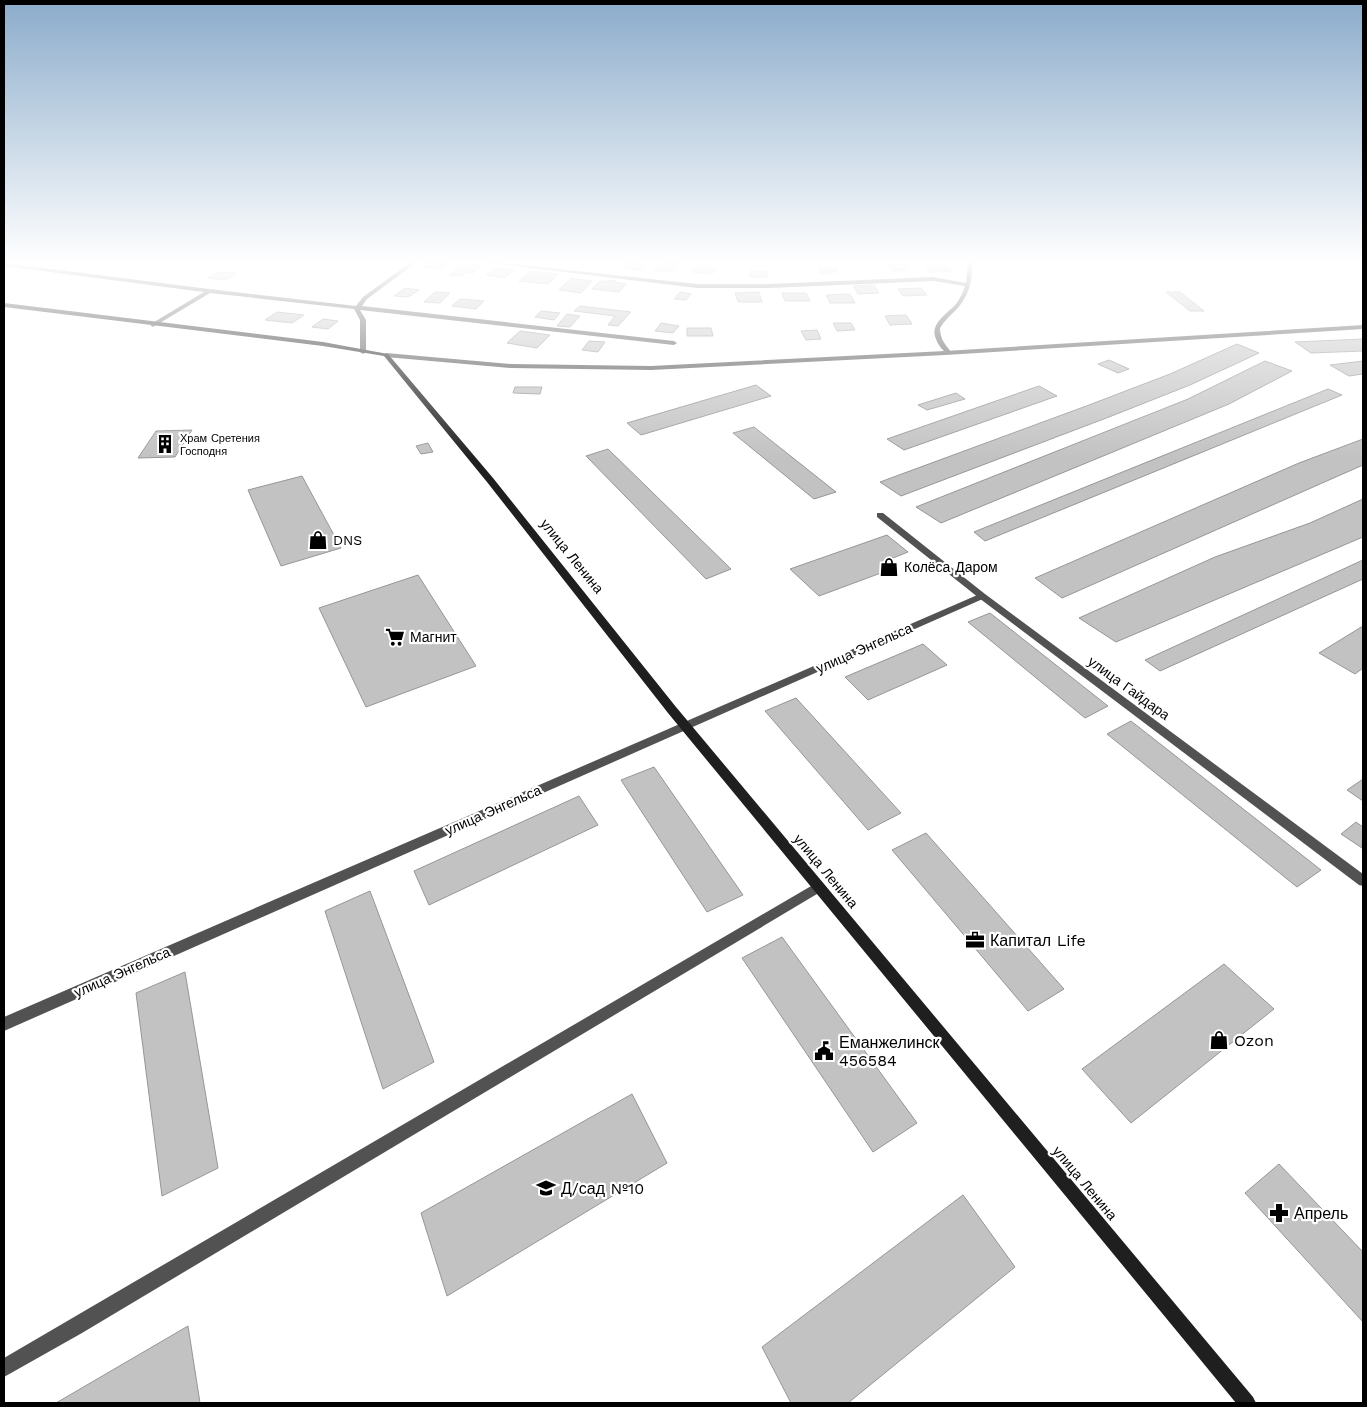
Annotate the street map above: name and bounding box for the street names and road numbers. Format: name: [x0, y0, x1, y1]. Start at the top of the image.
street label: улица Ленина: [537, 515, 607, 597]
street label: улица Энгельса: [813, 620, 915, 676]
street label: улица Гайдара: [1085, 653, 1173, 723]
street label: улица Энгельса: [442, 782, 544, 838]
street label: улица Ленина: [791, 831, 862, 911]
street label: улица Энгельса: [71, 944, 173, 1000]
street label: улица Ленина: [1050, 1143, 1121, 1223]

